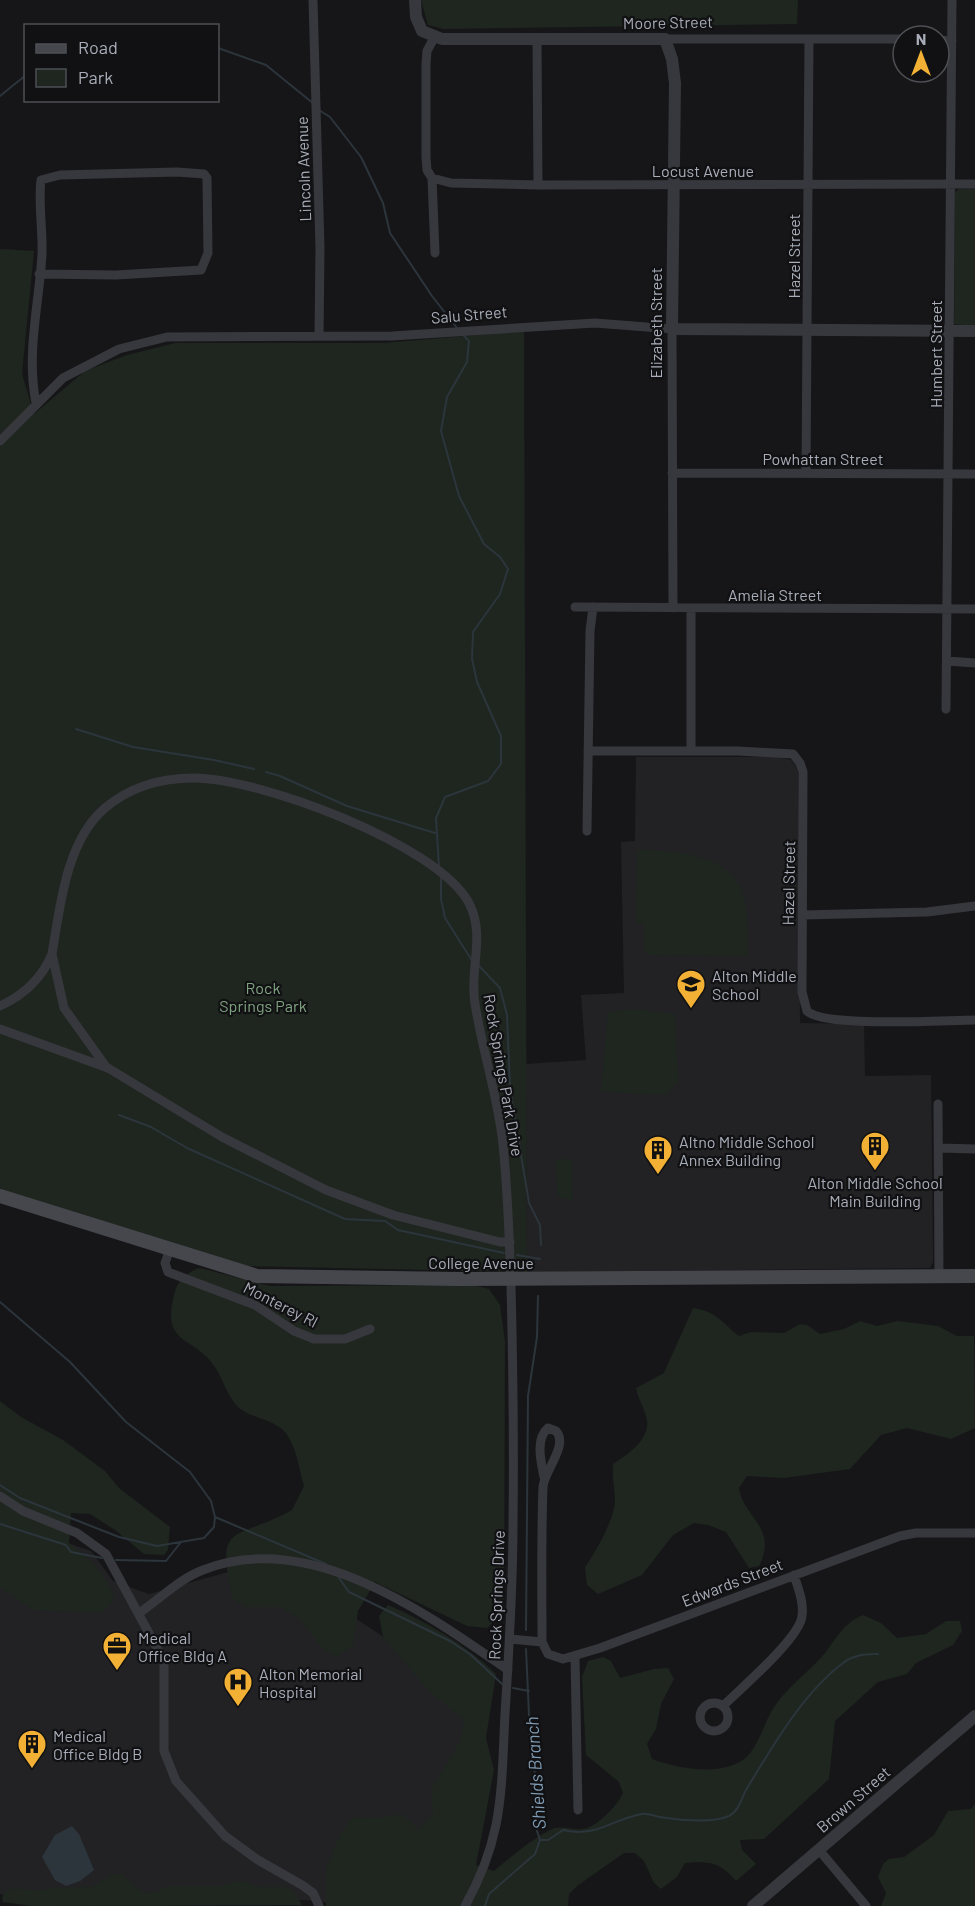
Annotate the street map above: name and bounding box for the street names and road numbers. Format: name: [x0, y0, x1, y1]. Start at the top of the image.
street label: Moore Street: [623, 12, 713, 32]
street label: Lincoln Avenue: [292, 116, 314, 222]
street label: Locust Avenue: [652, 161, 754, 180]
street label: Hazel Street: [784, 214, 803, 298]
street label: Elizabeth Street: [646, 267, 665, 379]
street label: Humbert Street: [926, 300, 945, 408]
street label: Salu Street: [430, 301, 508, 327]
street label: Powhattan Street: [762, 449, 884, 468]
street label: Amelia Street: [728, 585, 822, 604]
street label: Hazel Street: [778, 840, 798, 926]
street label: Rock Springs Park Drive: [480, 992, 528, 1158]
street label: College Avenue: [428, 1253, 534, 1272]
street label: Monterey Rl: [241, 1277, 321, 1331]
street label: Rock Springs Drive: [484, 1530, 508, 1660]
street label: Edwards Street: [679, 1554, 785, 1610]
street label: Brown Street: [812, 1762, 894, 1836]

